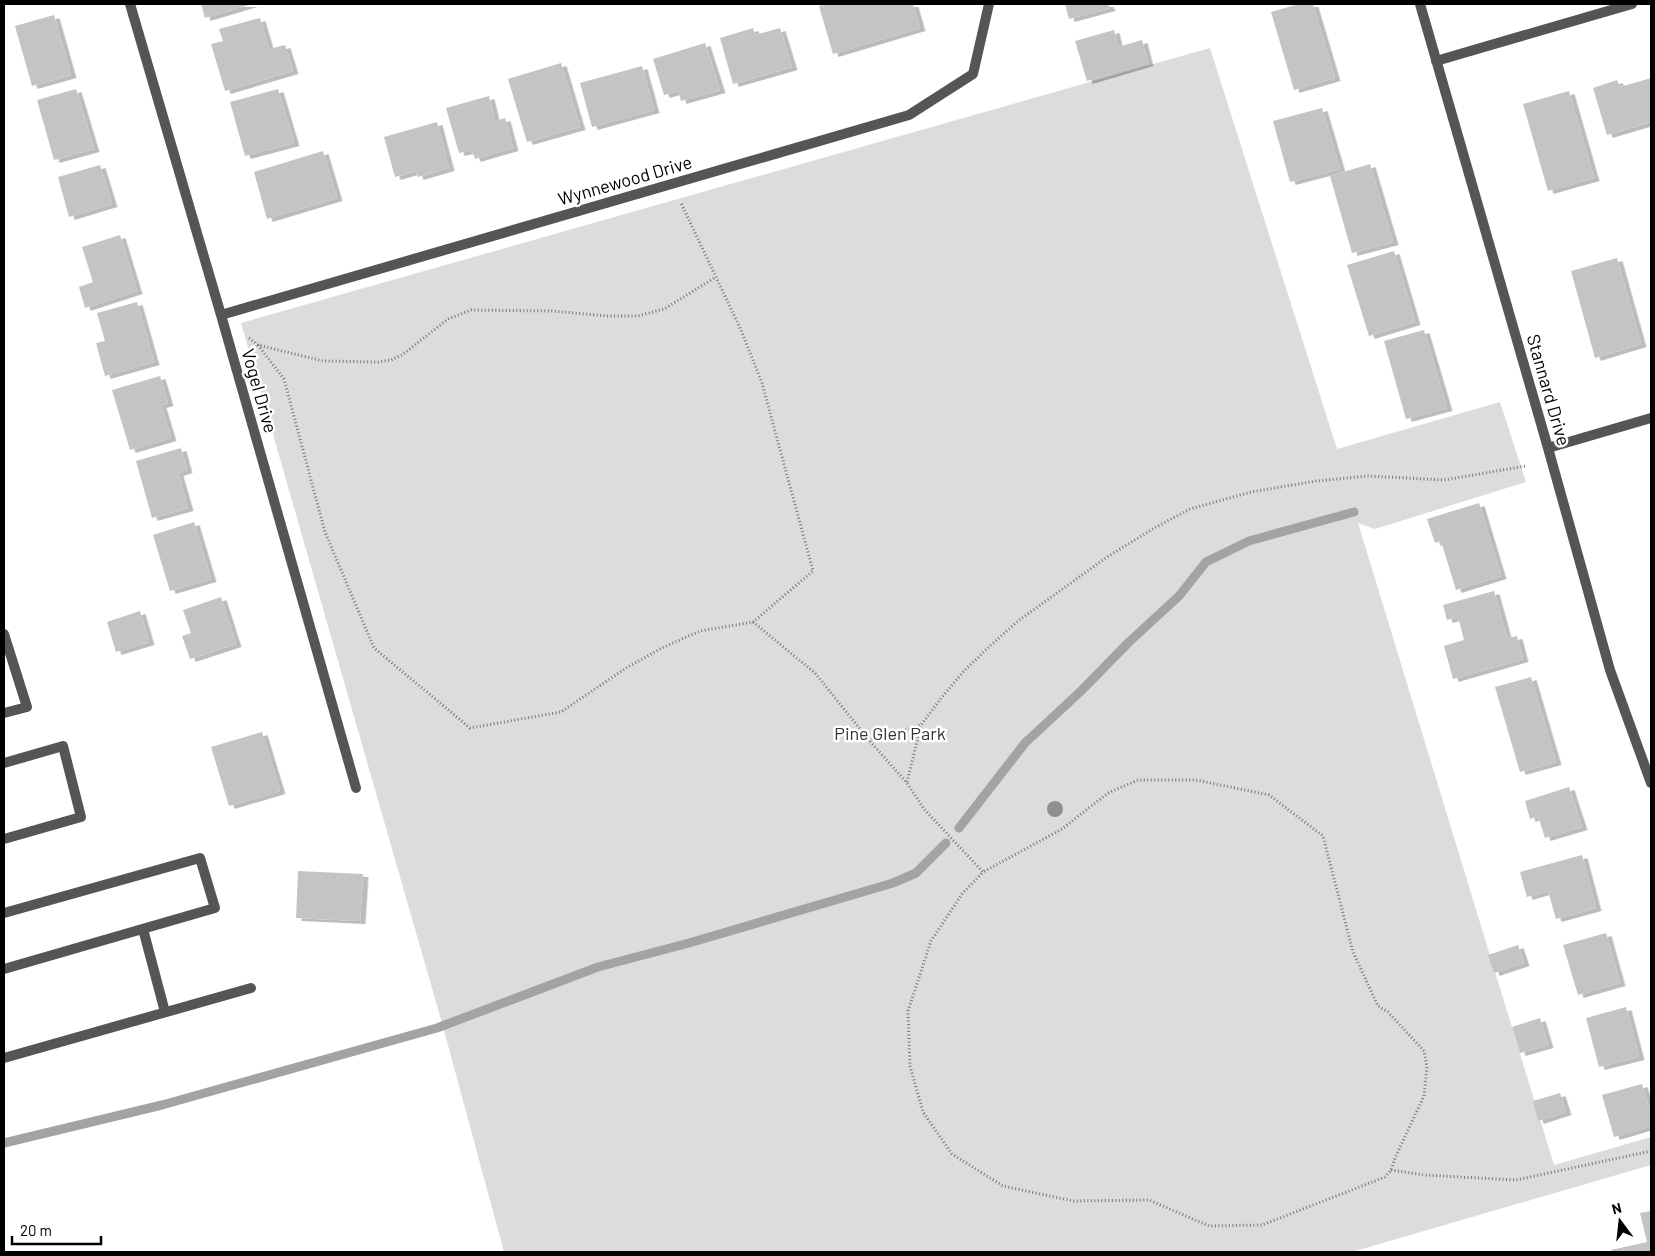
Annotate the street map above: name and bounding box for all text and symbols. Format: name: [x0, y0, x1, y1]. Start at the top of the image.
street label: Wynnewood Drive: [555, 150, 694, 210]
street label: Stannard Drive: [1523, 331, 1575, 448]
street label: Vogel Drive: [237, 346, 282, 435]
park label: Pine Glen Park: [834, 722, 946, 744]
north arrow: [1595, 1196, 1645, 1246]
text: N: [1610, 1199, 1623, 1217]
scale bar: [12, 1214, 101, 1246]
text: 20 m: [20, 1221, 52, 1239]

